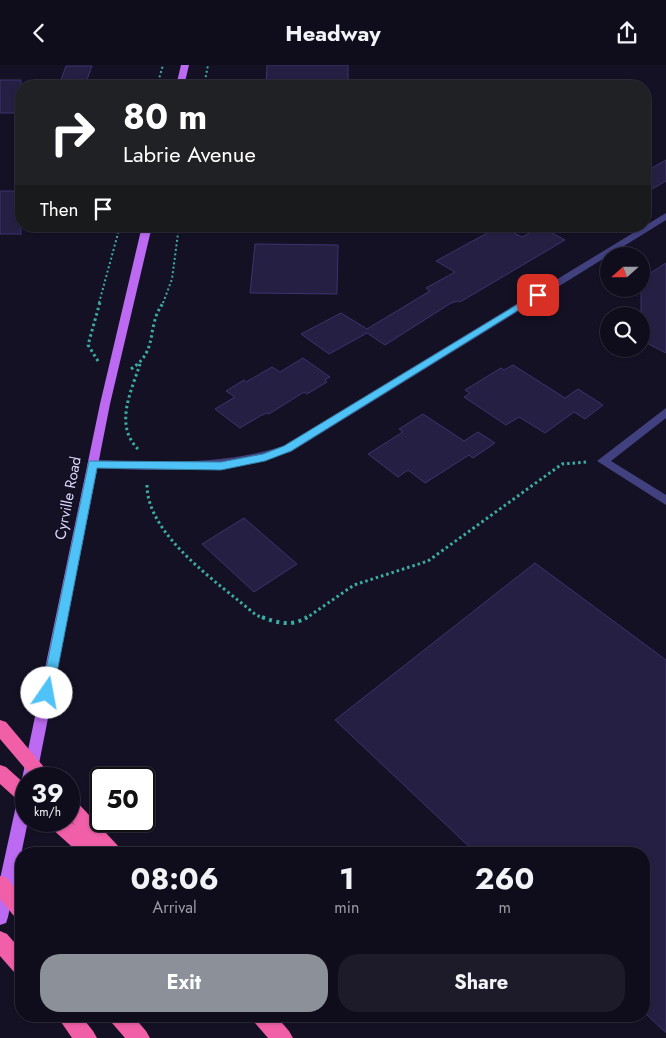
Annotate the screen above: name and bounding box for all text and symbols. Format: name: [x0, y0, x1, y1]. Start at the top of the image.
text: Headway: [285, 17, 381, 49]
icon: back: [25, 19, 53, 47]
icon: share: [613, 19, 641, 47]
text: 80 m: [123, 92, 207, 142]
icon: right: [40, 100, 105, 165]
text: Labrie Avenue: [123, 138, 256, 170]
icon: arrive: [89, 195, 117, 223]
text: Then: [40, 196, 79, 223]
north arrow: [600, 247, 650, 297]
map controls: [600, 247, 650, 357]
pin: [517, 274, 559, 316]
icon: arrive: [524, 281, 552, 309]
button: search: [600, 307, 650, 357]
street label: Cyrville Road: [49, 454, 87, 542]
position arrow: [20, 666, 72, 718]
speed limit sign: 50: [90, 767, 155, 832]
text: 39: [31, 775, 64, 811]
text: km/h: [34, 803, 61, 821]
text: 08:06: [131, 857, 219, 900]
text: 1: [339, 857, 354, 900]
text: 260: [475, 857, 534, 900]
text: Arrival: [153, 896, 197, 919]
text: min: [334, 896, 359, 919]
text: m: [498, 896, 511, 919]
button: Exit: [40, 954, 328, 1012]
button: Share: [338, 954, 625, 1012]

